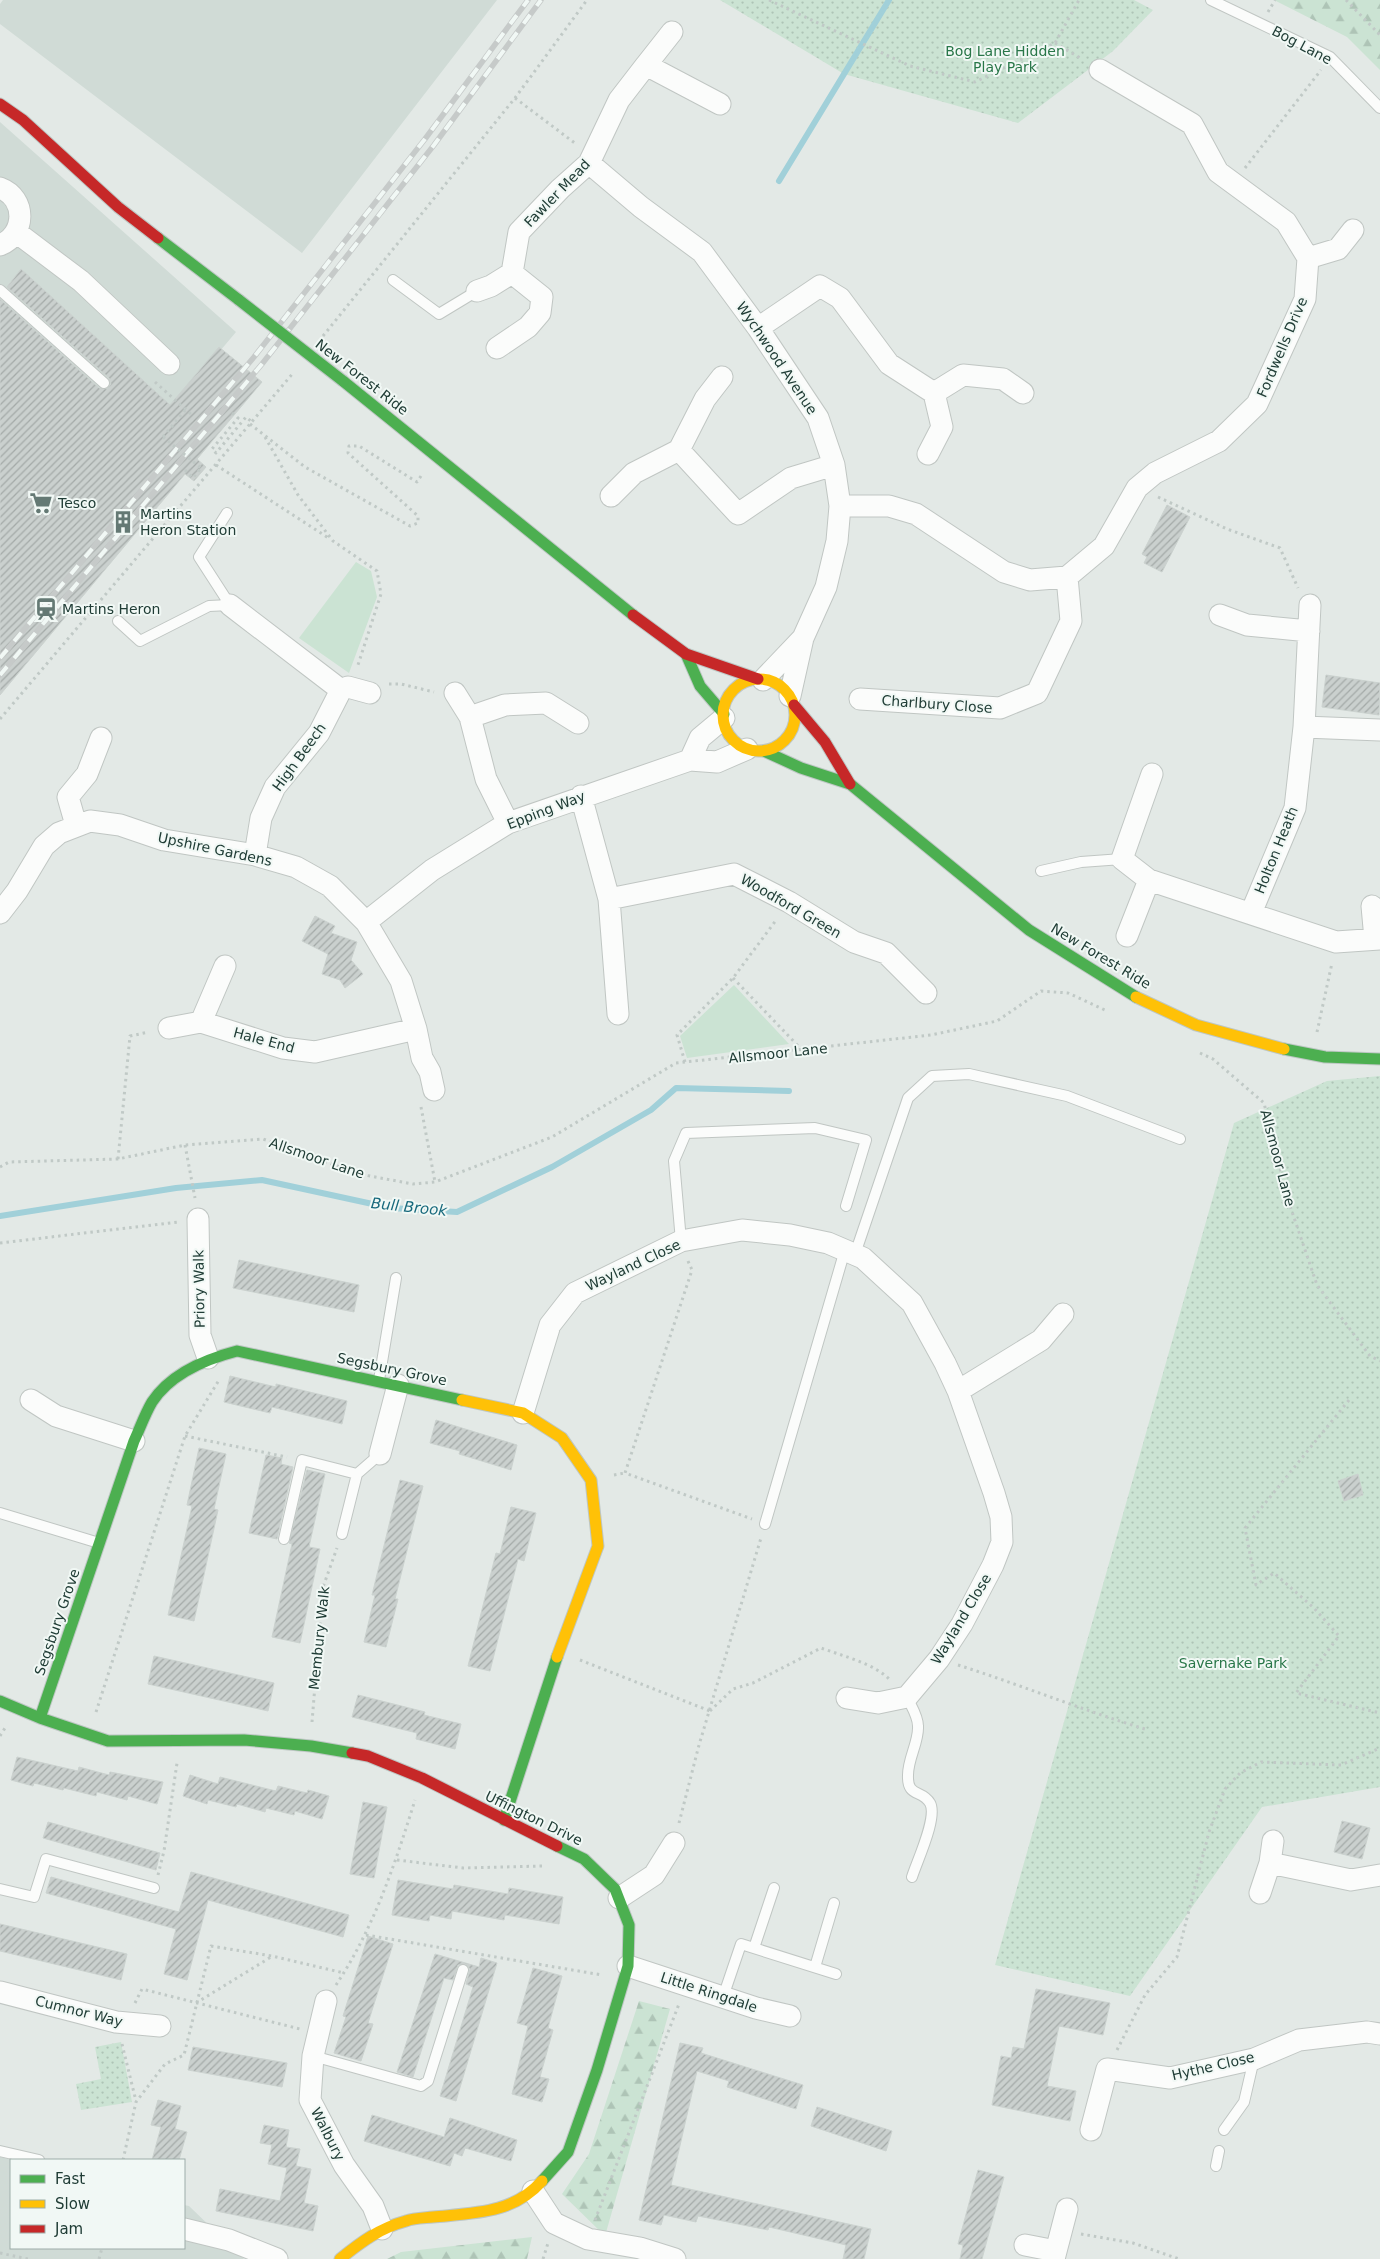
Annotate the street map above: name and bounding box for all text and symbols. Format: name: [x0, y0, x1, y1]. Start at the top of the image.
street label: Bog Lane: [1269, 23, 1335, 67]
park label: Bog Lane Hidden Play Park: [945, 43, 1065, 75]
street label: Fawler Mead: [521, 156, 593, 230]
street label: Fordwells Drive: [1254, 294, 1310, 400]
street label: Wychwood Avenue: [733, 299, 821, 417]
street label: New Forest Ride: [312, 336, 412, 418]
supermarket icon: Tesco: [28, 490, 54, 516]
place label: Tesco: [57, 495, 96, 511]
place label: Martins Heron Station: [140, 506, 236, 538]
building icon: Martins Heron Station: [110, 509, 136, 535]
station icon: Martins Heron: [33, 596, 59, 622]
place label: Martins Heron: [62, 601, 160, 617]
street label: Charlbury Close: [881, 692, 993, 716]
street label: High Beech: [269, 720, 329, 794]
street label: Epping Way: [505, 788, 587, 832]
street label: Holton Heath: [1251, 804, 1301, 896]
street label: Upshire Gardens: [156, 829, 274, 869]
street label: Woodford Green: [738, 871, 844, 941]
street label: New Forest Ride: [1048, 920, 1154, 992]
street label: Hale End: [232, 1024, 296, 1056]
street label: Allsmoor Lane: [728, 1040, 828, 1066]
street label: Allsmoor Lane: [1257, 1108, 1299, 1208]
street label: Allsmoor Lane: [267, 1134, 367, 1182]
water label: Bull Brook: [370, 1194, 449, 1220]
street label: Wayland Close: [583, 1236, 683, 1294]
street label: Priory Walk: [190, 1249, 208, 1328]
street label: Segsbury Grove: [336, 1350, 448, 1388]
street label: Segsbury Grove: [31, 1567, 83, 1677]
street label: Wayland Close: [928, 1571, 994, 1667]
street label: Membury Walk: [306, 1585, 332, 1691]
park label: Savernake Park: [1179, 1655, 1288, 1671]
street label: Uffington Drive: [483, 1788, 585, 1848]
street label: Little Ringdale: [659, 1969, 759, 2015]
street label: Cumnor Way: [34, 1992, 124, 2030]
street label: Hythe Close: [1170, 2049, 1256, 2083]
street label: Walbury: [308, 2105, 348, 2163]
legend: [10, 2159, 185, 2249]
text: Fast: [55, 2170, 85, 2188]
text: Slow: [55, 2195, 90, 2213]
text: Jam: [54, 2220, 83, 2238]

